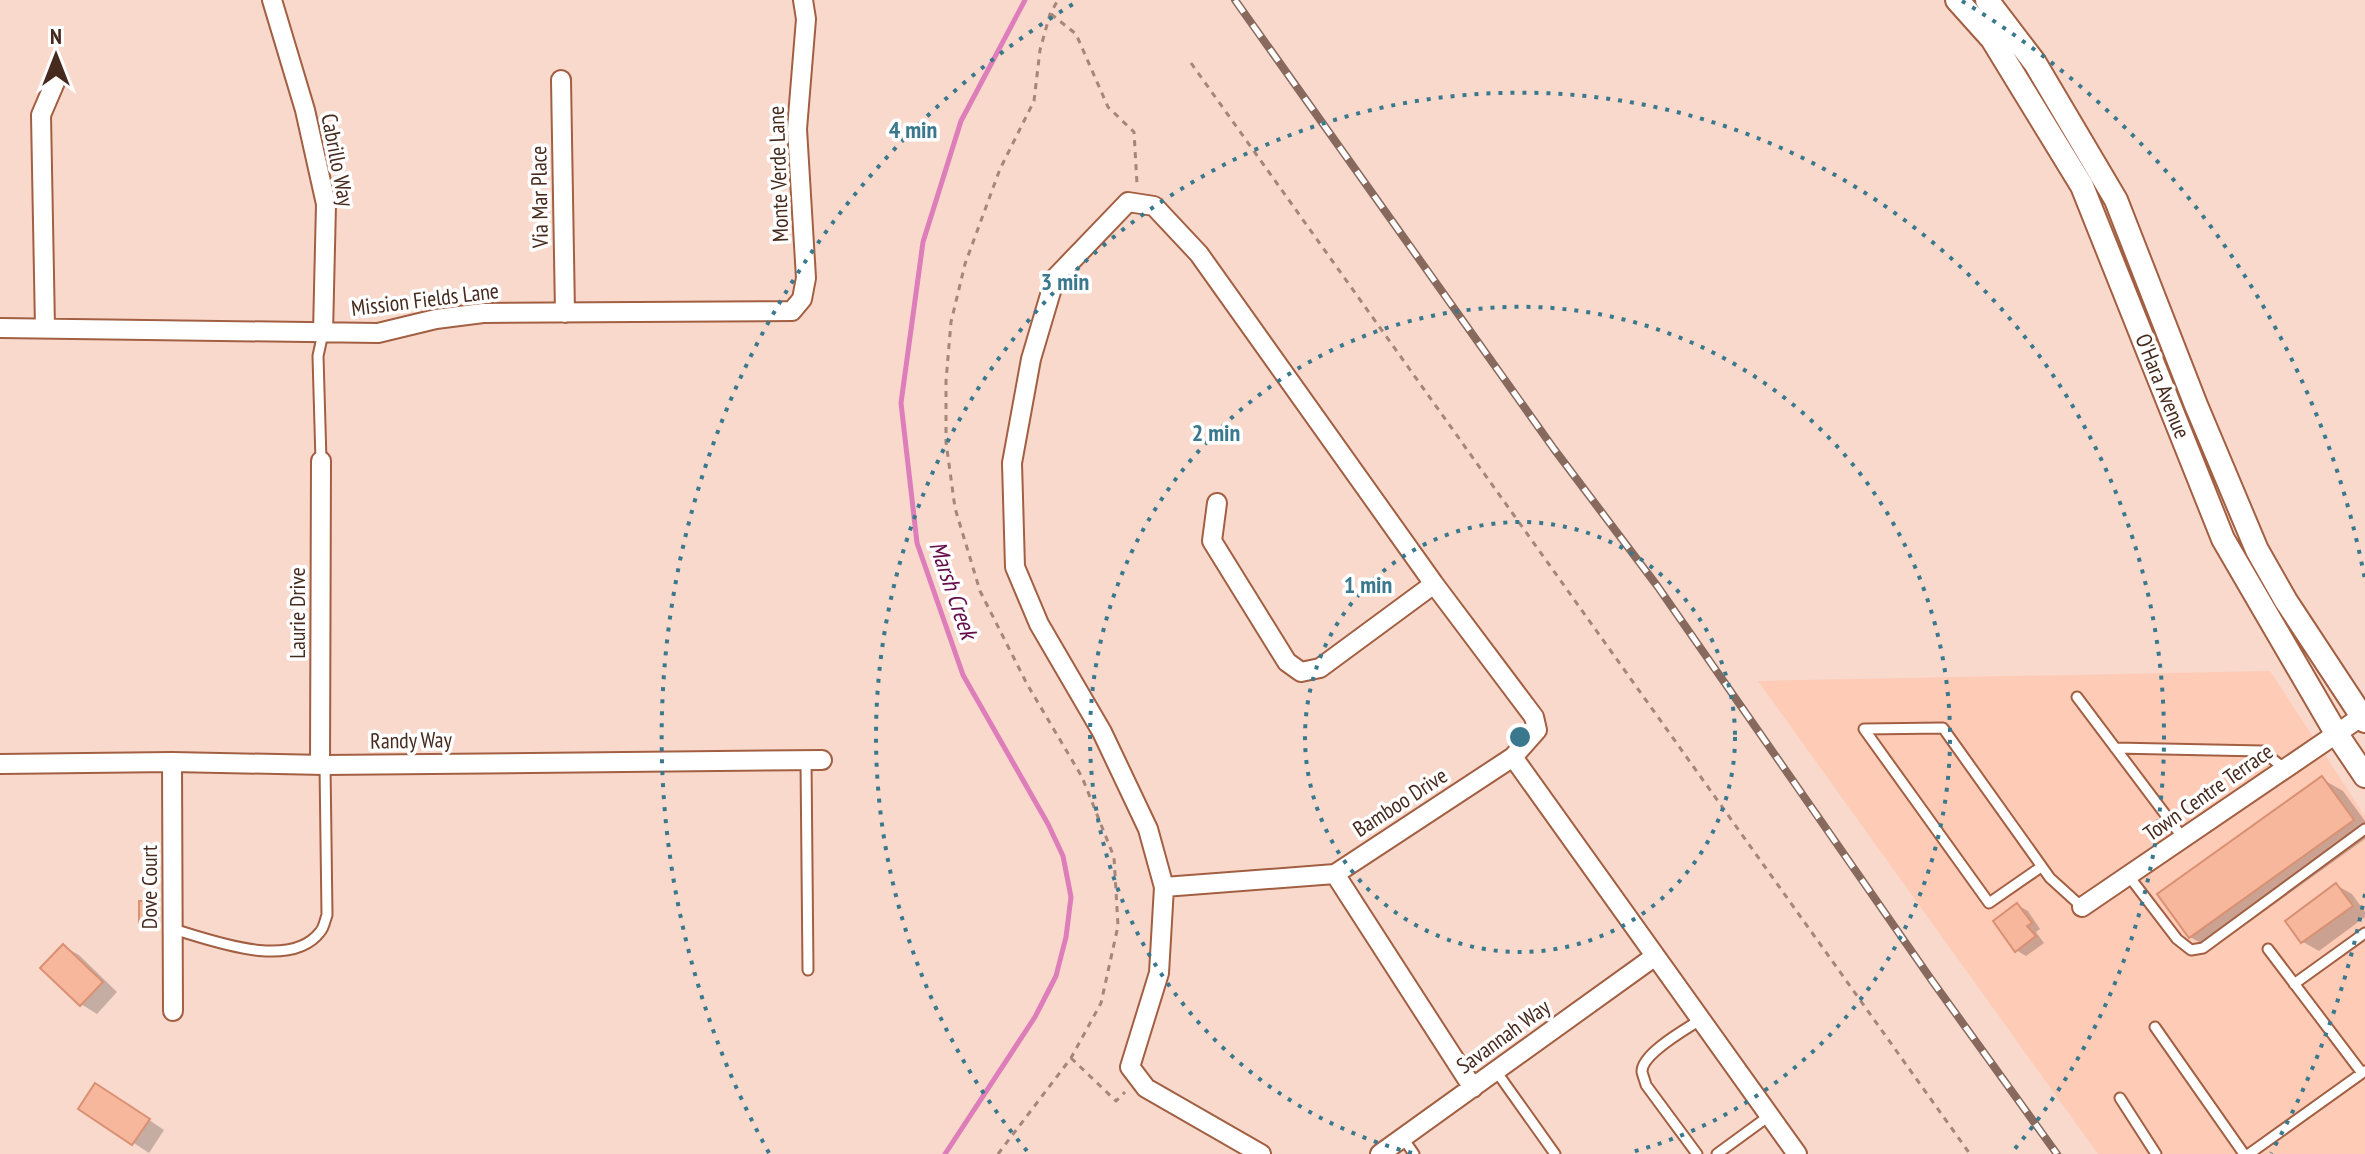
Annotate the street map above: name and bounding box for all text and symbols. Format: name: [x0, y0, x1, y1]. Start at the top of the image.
north arrow: [16, 16, 96, 96]
text: N: [50, 22, 62, 50]
street label: Monte Verde Lane: [762, 105, 794, 243]
street label: Cabrillo Way: [315, 111, 361, 210]
text: 4 min: [889, 114, 937, 145]
street label: Via Mar Place: [524, 146, 554, 249]
text: 3 min: [1041, 266, 1089, 297]
street label: Mission Fields Lane: [350, 276, 500, 322]
street label: O'Hara Avenue: [2129, 330, 2197, 442]
text: 2 min: [1192, 417, 1240, 448]
water label: Marsh Creek: [922, 537, 986, 645]
street label: Laurie Drive: [283, 567, 311, 659]
text: 1 min: [1344, 569, 1392, 600]
centre of rings: [1506, 723, 1534, 751]
street label: Randy Way: [370, 725, 453, 755]
street label: Town Centre Terrace: [2138, 737, 2278, 847]
street label: Bamboo Drive: [1348, 761, 1452, 843]
street label: Dove Court: [135, 845, 163, 929]
street label: Savannah Way: [1451, 992, 1556, 1079]

